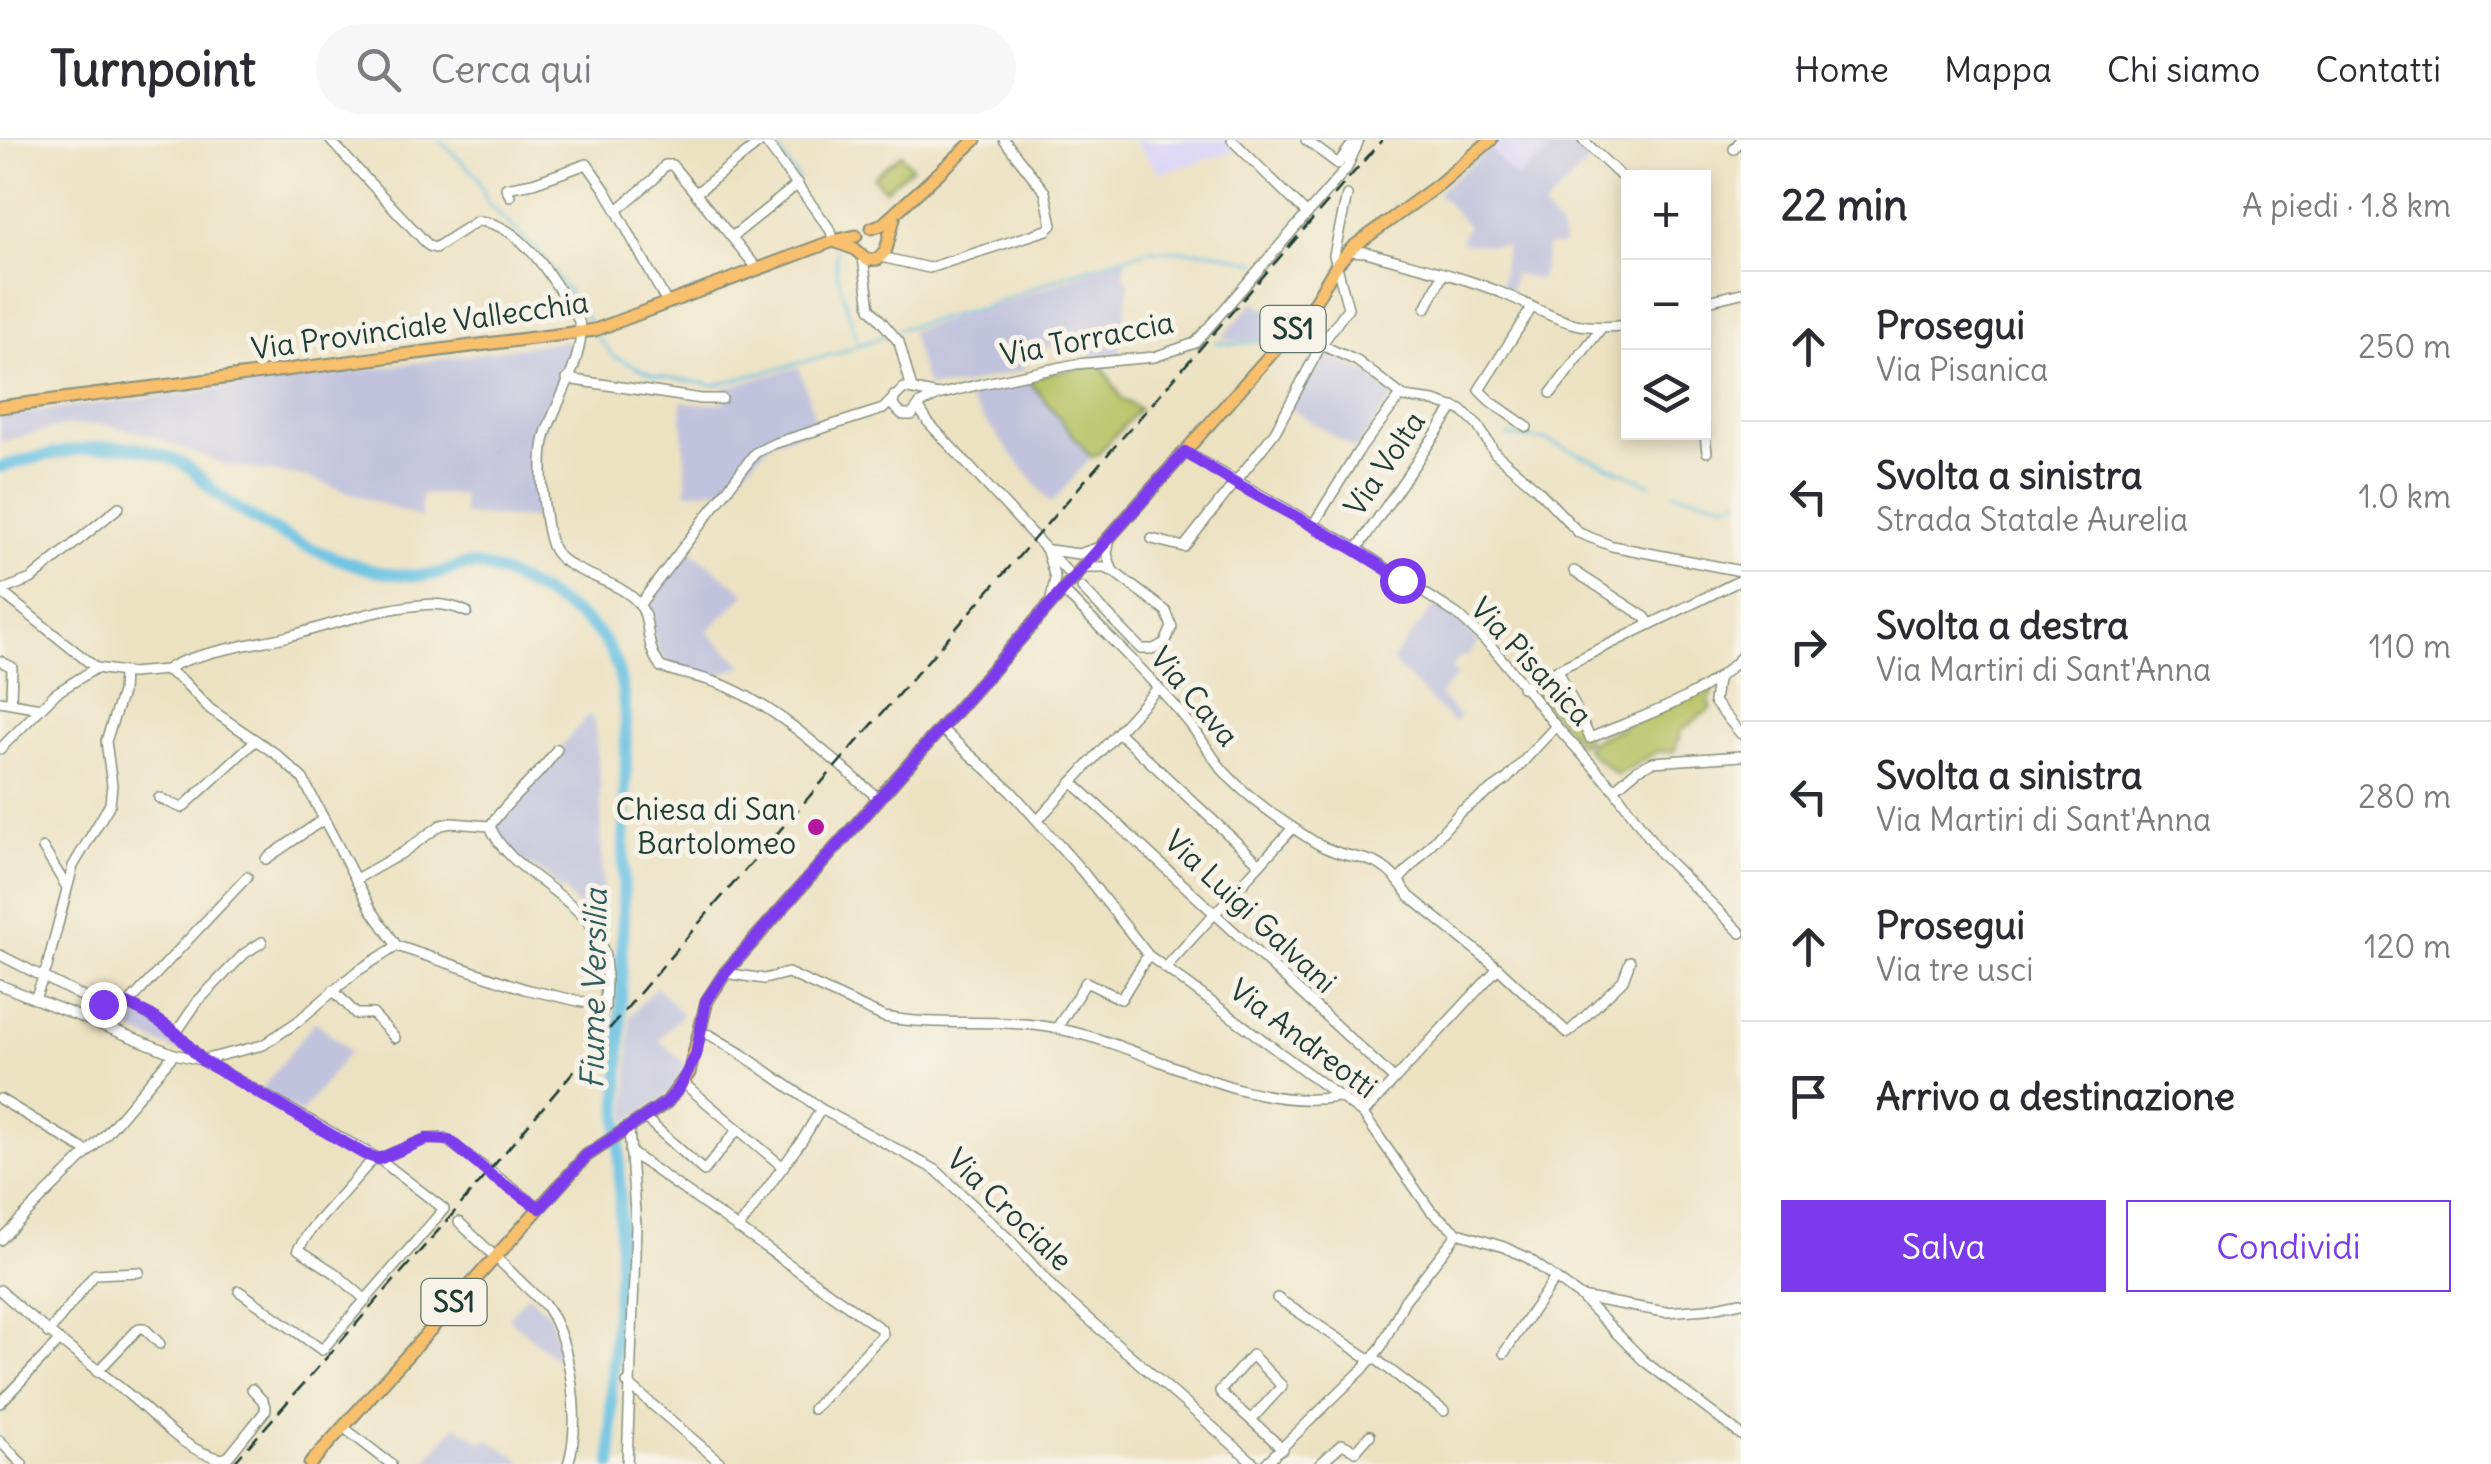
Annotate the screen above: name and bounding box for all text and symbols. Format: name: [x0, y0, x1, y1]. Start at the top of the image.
search box: [316, 24, 1016, 114]
text: Turnpoint: [50, 39, 256, 99]
icon: search: [351, 42, 406, 97]
text: Cerca qui: [431, 46, 592, 93]
text: Home: [1795, 47, 1889, 91]
text: Mappa: [1944, 47, 2052, 91]
text: Chi siamo: [2107, 47, 2260, 91]
text: Contatti: [2315, 47, 2441, 91]
map controls: [1621, 170, 1711, 440]
button: +: [1621, 170, 1711, 260]
text: 22 min: [1781, 179, 1908, 231]
text: A piedi · 1.8 km: [2242, 185, 2451, 226]
button: −: [1621, 260, 1711, 350]
street label: Via Provinciale Vallecchia: [249, 283, 591, 367]
text: Prosegui: [1876, 302, 2025, 349]
street label: Via Torraccia: [997, 303, 1177, 373]
road number: SS1: [1260, 306, 1326, 352]
icon: ahead: [1781, 319, 1836, 374]
text: 250 m: [2358, 326, 2451, 367]
text: Via Pisanica: [1876, 349, 2048, 390]
button: layers: [1621, 350, 1711, 440]
street label: Via Volta: [1335, 404, 1433, 523]
text: Svolta a sinistra: [1876, 452, 2142, 499]
icon: left: [1781, 469, 1836, 524]
text: 1.0 km: [2359, 476, 2451, 517]
text: Strada Statale Aurelia: [1876, 499, 2188, 540]
route start: [1380, 558, 1426, 604]
street label: Via Pisanica: [1463, 589, 1601, 733]
text: Svolta a destra: [1876, 602, 2129, 649]
icon: right: [1781, 619, 1836, 674]
text: 110 m: [2369, 626, 2451, 667]
street label: Via Cava: [1142, 639, 1247, 754]
text: Via Martiri di Sant'Anna: [1876, 649, 2211, 690]
text: Svolta a sinistra: [1876, 752, 2142, 799]
icon: left: [1781, 769, 1836, 824]
text: 280 m: [2358, 776, 2451, 817]
place label: Chiesa di San Bartolomeo: [615, 790, 796, 862]
text: Via Martiri di Sant'Anna: [1876, 799, 2211, 840]
marker: Chiesa di San Bartolomeo: [805, 816, 827, 838]
street label: Via Luigi Galvani: [1157, 822, 1345, 1001]
water label: Fiume Versilia: [571, 887, 616, 1089]
text: Prosegui: [1876, 902, 2025, 949]
icon: ahead: [1781, 919, 1836, 974]
text: 120 m: [2364, 926, 2451, 967]
text: Via tre usci: [1876, 949, 2034, 990]
street label: Via Andreotti: [1222, 970, 1385, 1106]
route end: [81, 982, 127, 1028]
icon: arrive: [1781, 1069, 1836, 1124]
text: Arrivo a destinazione: [1876, 1073, 2235, 1120]
street label: Via Crociale: [939, 1140, 1080, 1279]
button: Salva: [1781, 1200, 2106, 1292]
button: Condividi: [2126, 1200, 2451, 1292]
road number: SS1: [422, 1279, 486, 1325]

